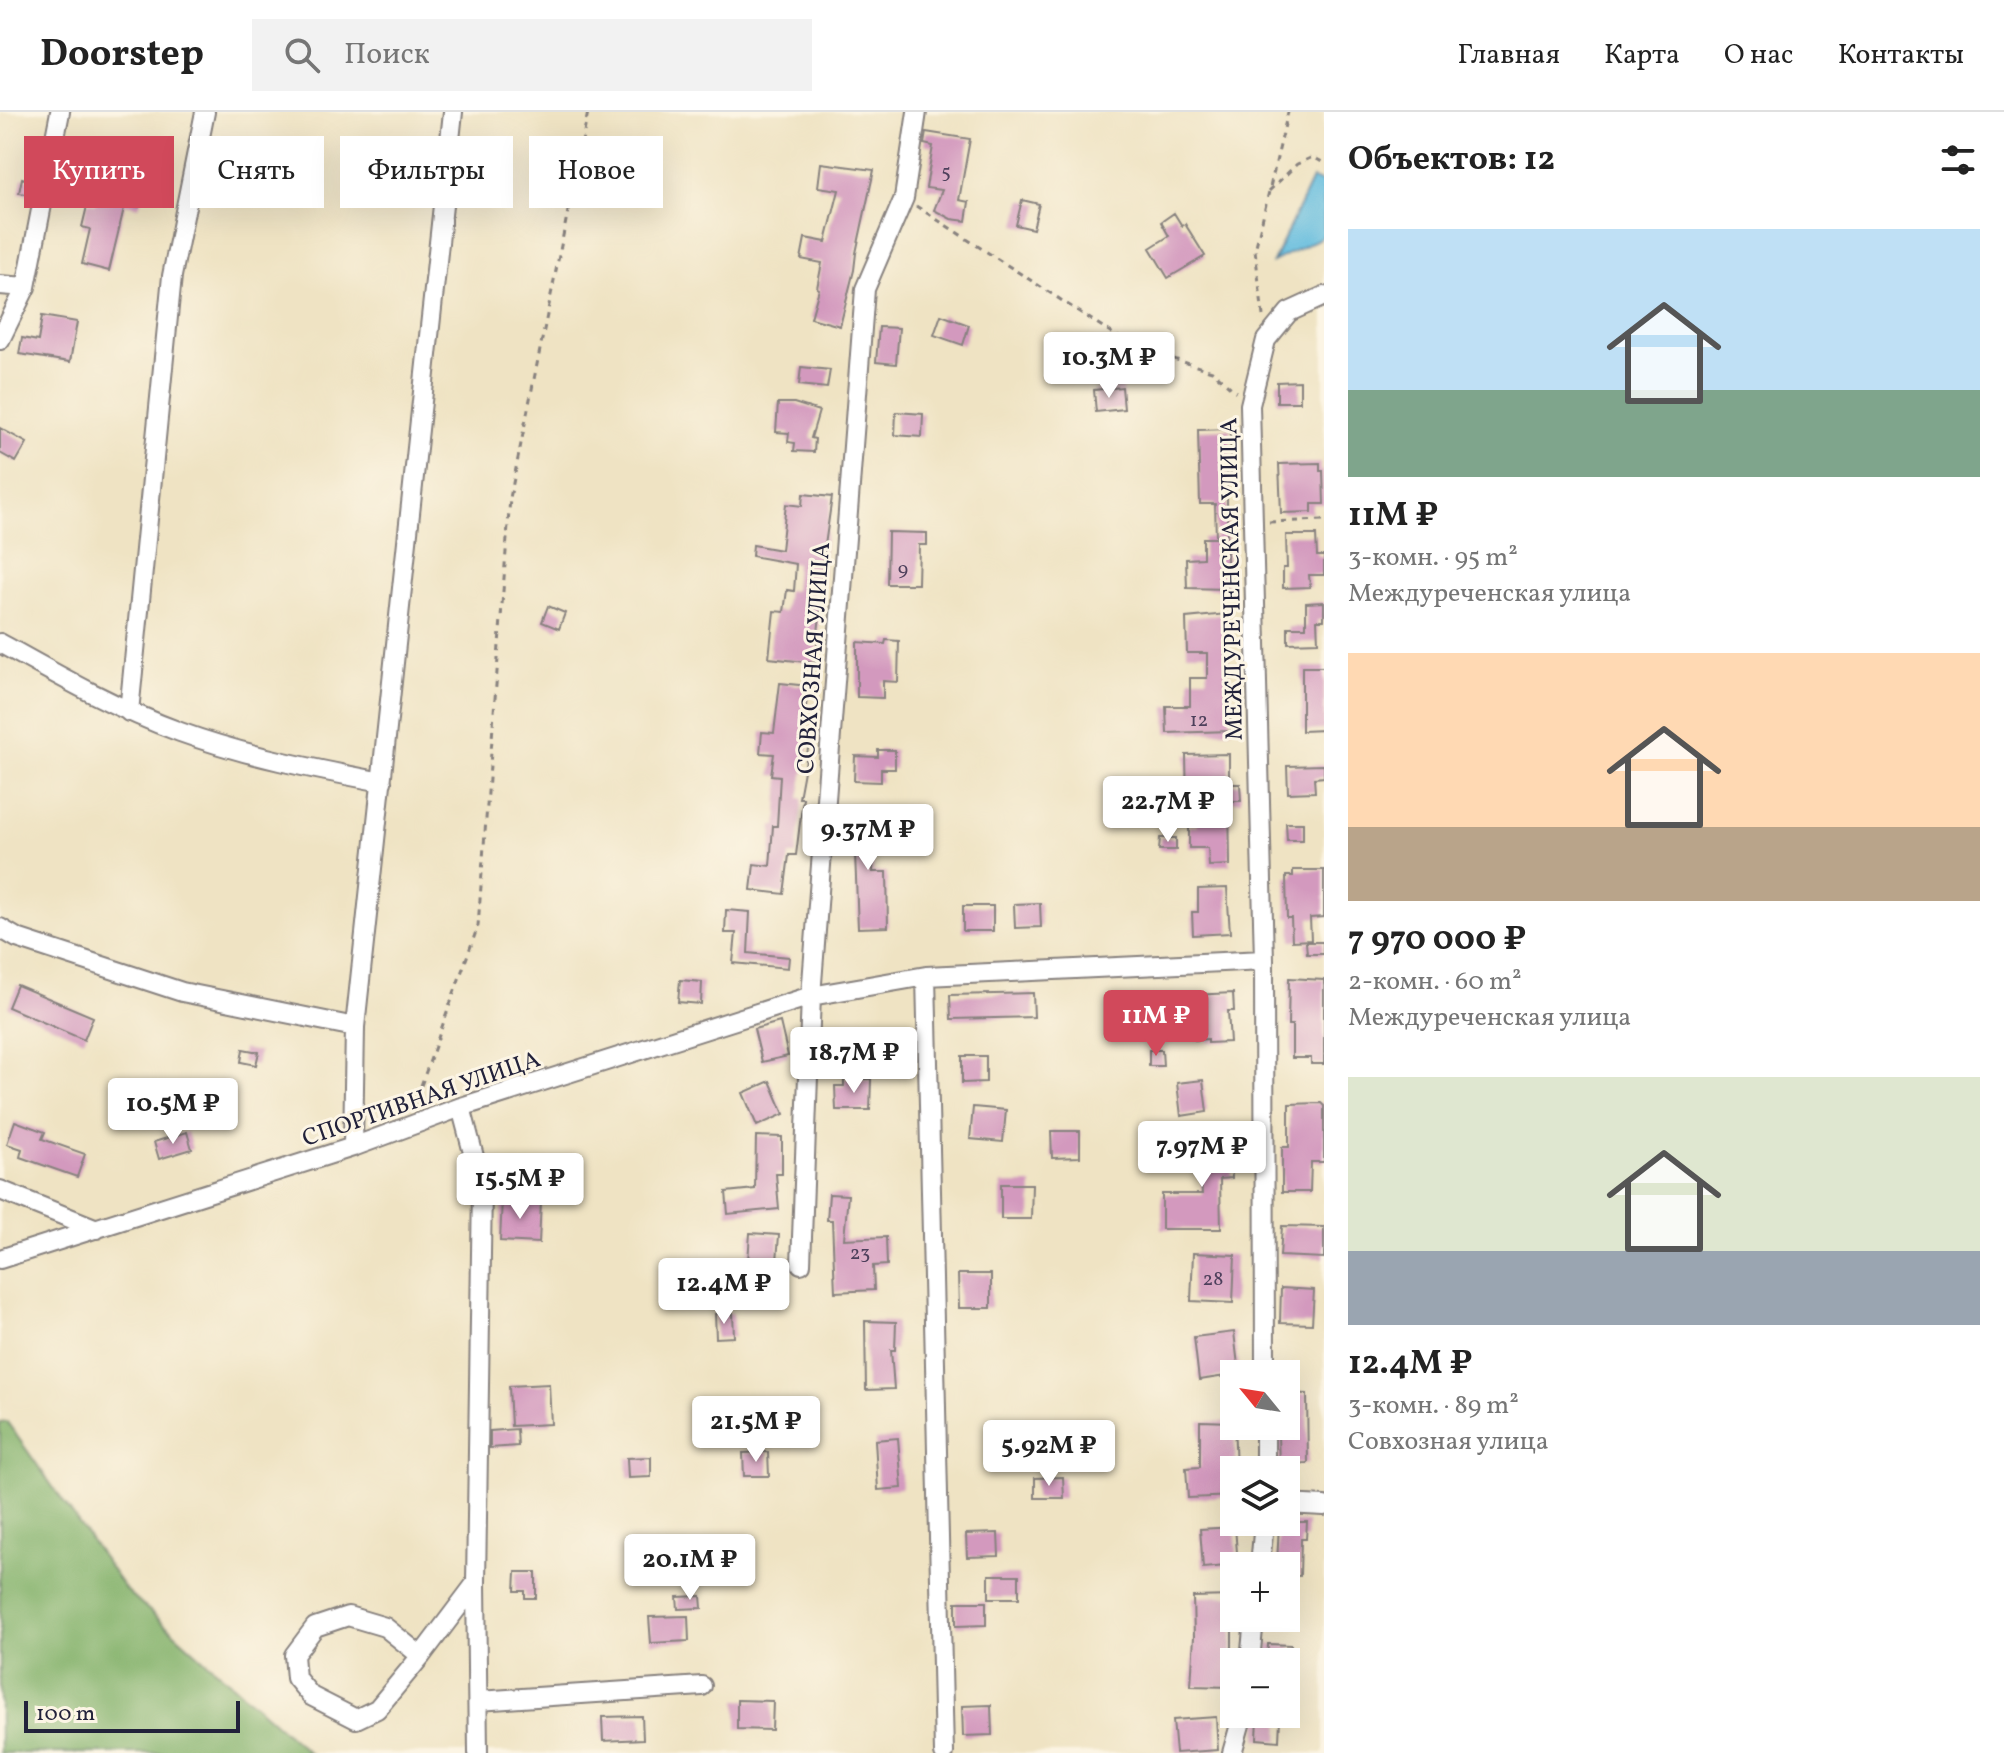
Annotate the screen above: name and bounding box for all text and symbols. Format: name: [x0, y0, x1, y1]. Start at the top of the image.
search box: [252, 19, 812, 91]
text: Doorstep: [40, 29, 204, 82]
icon: search: [280, 33, 324, 77]
text: Поиск: [344, 34, 430, 76]
text: Главная: [1458, 36, 1560, 75]
text: Карта: [1604, 36, 1680, 75]
text: О нас: [1724, 36, 1794, 75]
text: Контакты: [1838, 36, 1964, 75]
chip: Купить: [24, 136, 174, 208]
chip: Снять: [190, 136, 324, 208]
chip: Фильтры: [340, 136, 513, 208]
chip: Новое: [529, 136, 663, 208]
text: Объектов: 12: [1348, 137, 1555, 184]
icon: filters: [1936, 138, 1980, 182]
house number: 5: [941, 159, 951, 187]
icon: home: [1592, 281, 1736, 425]
pin: 10.3M ₽: [1035, 332, 1183, 400]
text: 10.3M ₽: [1062, 340, 1156, 376]
street label: МЕЖДУРЕЧЕНСКАЯ УЛИЦА: [1213, 417, 1253, 741]
text: 11M ₽: [1348, 493, 1438, 540]
text: 3-комн. · 95 m²: [1348, 540, 1518, 576]
street label: СОВХОЗНАЯ УЛИЦА: [790, 541, 840, 775]
house number: 9: [898, 556, 908, 584]
text: Междуреченская улица: [1348, 576, 1631, 612]
icon: home: [1592, 705, 1736, 849]
house number: 12: [1190, 707, 1208, 735]
pin: 22.7M ₽: [1094, 776, 1242, 844]
text: 22.7M ₽: [1121, 784, 1215, 820]
pin: 9.37M ₽: [794, 804, 942, 872]
text: 9.37M ₽: [820, 812, 916, 848]
text: 7 970 000 ₽: [1348, 917, 1526, 964]
text: 2-комн. · 60 m²: [1348, 964, 1522, 1000]
pin: 11M ₽: [1100, 990, 1212, 1058]
text: 11M ₽: [1121, 998, 1191, 1034]
text: Междуреченская улица: [1348, 1000, 1631, 1036]
pin: 18.7M ₽: [780, 1027, 928, 1095]
text: 18.7M ₽: [808, 1035, 900, 1071]
street label: СПОРТИВНАЯ УЛИЦА: [298, 1043, 545, 1157]
pin: 10.5M ₽: [99, 1078, 247, 1146]
text: 10.5M ₽: [126, 1086, 220, 1122]
pin: 7.97M ₽: [1128, 1121, 1276, 1189]
text: 7.97M ₽: [1156, 1129, 1248, 1165]
icon: home: [1592, 1129, 1736, 1273]
pin: 15.5M ₽: [446, 1153, 594, 1221]
text: 15.5M ₽: [475, 1161, 565, 1197]
house number: 23: [850, 1240, 870, 1268]
pin: 12.4M ₽: [650, 1258, 798, 1326]
text: 12.4M ₽: [676, 1266, 772, 1302]
house number: 28: [1203, 1266, 1223, 1294]
text: 12.4M ₽: [1348, 1341, 1473, 1388]
north arrow: [1220, 1360, 1300, 1440]
map controls: [1220, 1360, 1300, 1728]
text: 3-комн. · 89 m²: [1348, 1388, 1519, 1424]
pin: 21.5M ₽: [682, 1396, 830, 1464]
text: 21.5M ₽: [710, 1404, 802, 1440]
pin: 5.92M ₽: [975, 1420, 1123, 1488]
text: Совхозная улица: [1348, 1424, 1549, 1460]
text: 5.92M ₽: [1001, 1428, 1097, 1464]
button: layers: [1220, 1456, 1300, 1536]
pin: 20.1M ₽: [616, 1534, 764, 1602]
text: 20.1M ₽: [642, 1542, 738, 1578]
button: +: [1220, 1552, 1300, 1632]
button: −: [1220, 1648, 1300, 1728]
scale bar: [24, 1697, 240, 1733]
text: 100 m: [36, 1699, 95, 1730]

